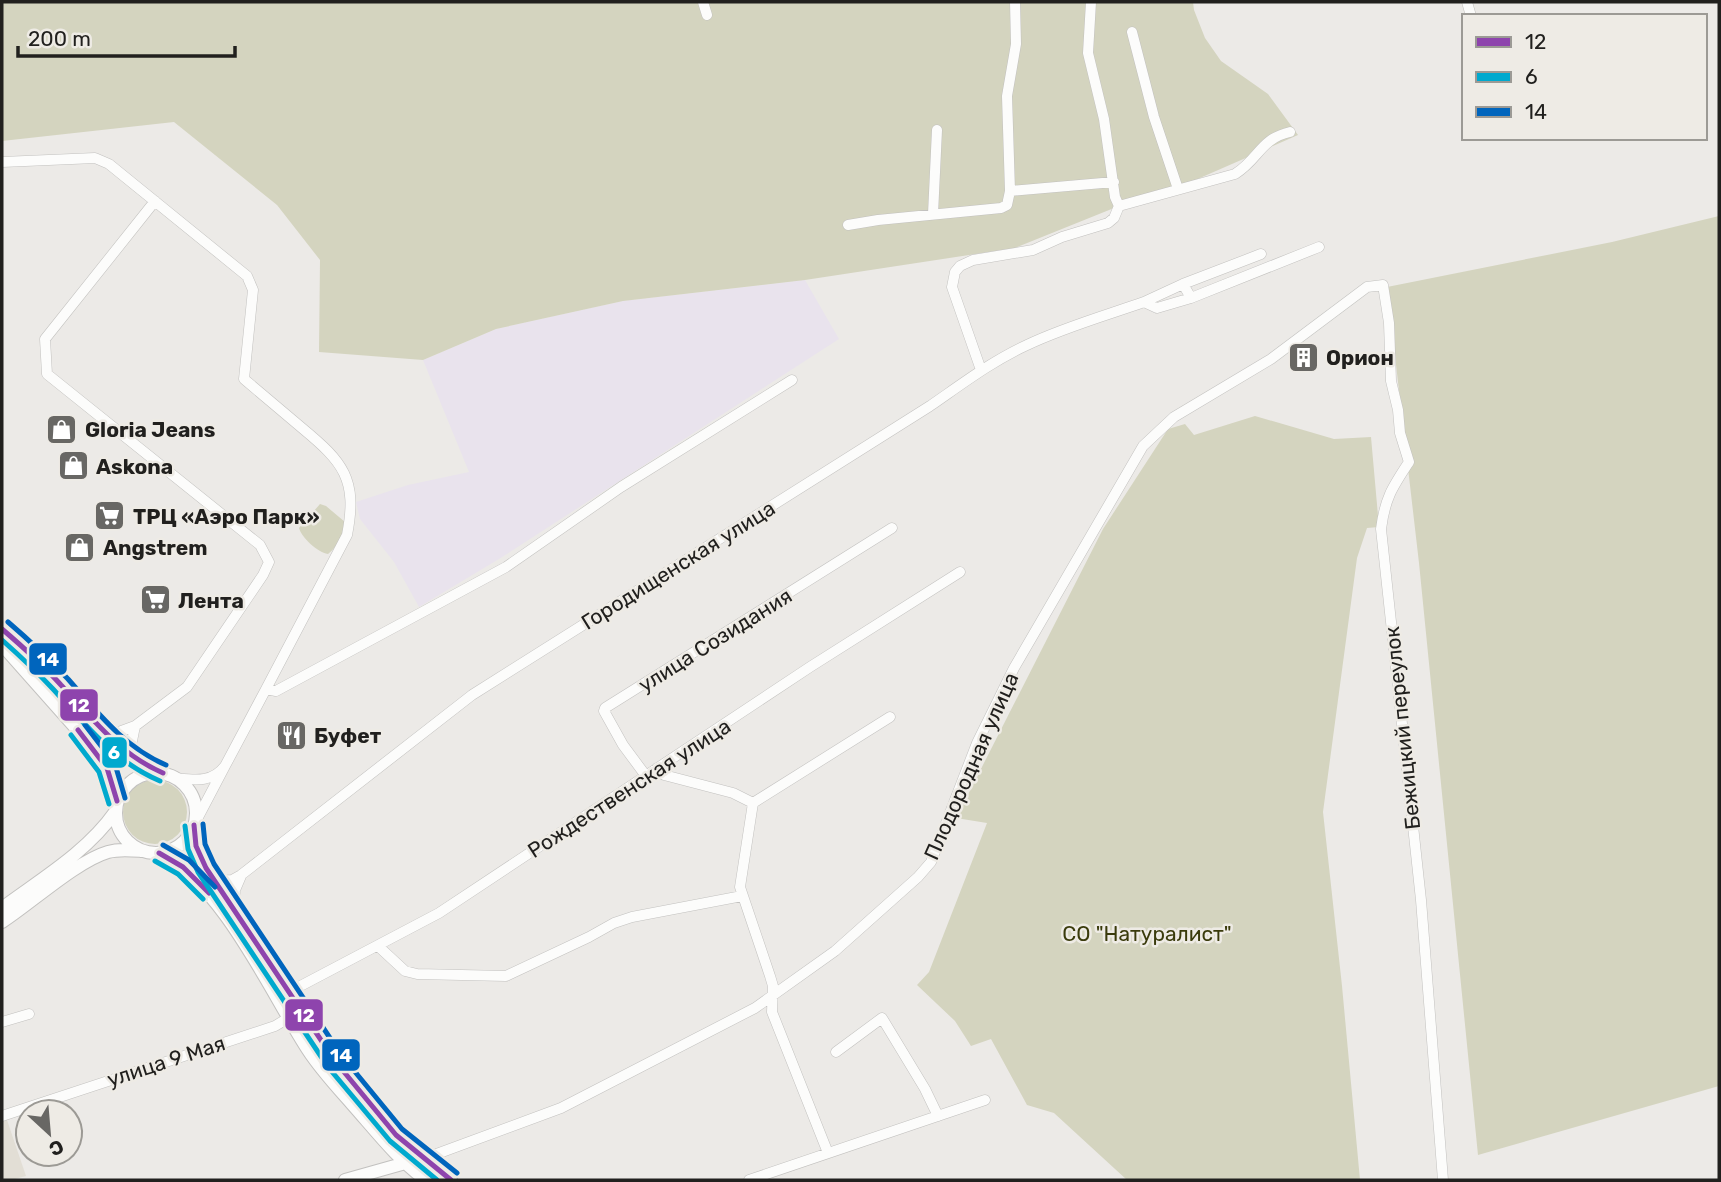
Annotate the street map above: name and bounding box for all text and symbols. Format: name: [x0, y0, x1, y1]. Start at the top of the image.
scale bar: [18, 14, 234, 58]
legend: [1462, 14, 1707, 140]
text: 200 m: [28, 26, 91, 51]
text: 12: [1525, 29, 1546, 54]
text: 6: [1525, 64, 1538, 89]
text: 14: [1525, 99, 1547, 124]
building icon: Орион: [1286, 340, 1320, 374]
place label: Орион: [1326, 345, 1394, 370]
shop icon: Gloria Jeans: [45, 412, 79, 446]
place label: Gloria Jeans: [85, 417, 215, 442]
shop icon: Askona: [56, 449, 90, 483]
place label: Askona: [96, 454, 173, 479]
street label: Городищенская улица: [577, 495, 779, 635]
supermarket icon: ТРЦ «Аэро Парк»: [93, 499, 127, 533]
place label: ТРЦ «Аэро Парк»: [133, 504, 319, 529]
shop icon: Angstrem: [63, 530, 97, 564]
place label: Angstrem: [103, 535, 207, 560]
supermarket icon: Лента: [138, 583, 172, 617]
street label: улица Созидания: [634, 583, 796, 697]
place label: Лента: [178, 588, 244, 613]
street label: Бежицкий переулок: [1379, 625, 1425, 831]
line badge: 14: [28, 642, 68, 676]
text: 14: [37, 648, 59, 671]
street label: Плодородная улица: [918, 668, 1024, 864]
line badge: 12: [59, 688, 99, 722]
text: 12: [68, 694, 90, 717]
street label: Рождественская улица: [523, 713, 735, 863]
restaurant icon: Буфет: [274, 718, 308, 752]
place label: Буфет: [314, 723, 382, 748]
line badge: 6: [101, 736, 128, 769]
text: 6: [108, 741, 120, 764]
park label: СО "Натуралист": [1062, 921, 1232, 946]
line badge: 12: [284, 998, 324, 1032]
text: 12: [293, 1004, 315, 1027]
street label: улица 9 Мая: [104, 1030, 228, 1092]
line badge: 14: [321, 1038, 361, 1072]
text: 14: [330, 1044, 352, 1067]
north arrow: [14, 1098, 84, 1168]
text: С: [45, 1135, 67, 1161]

